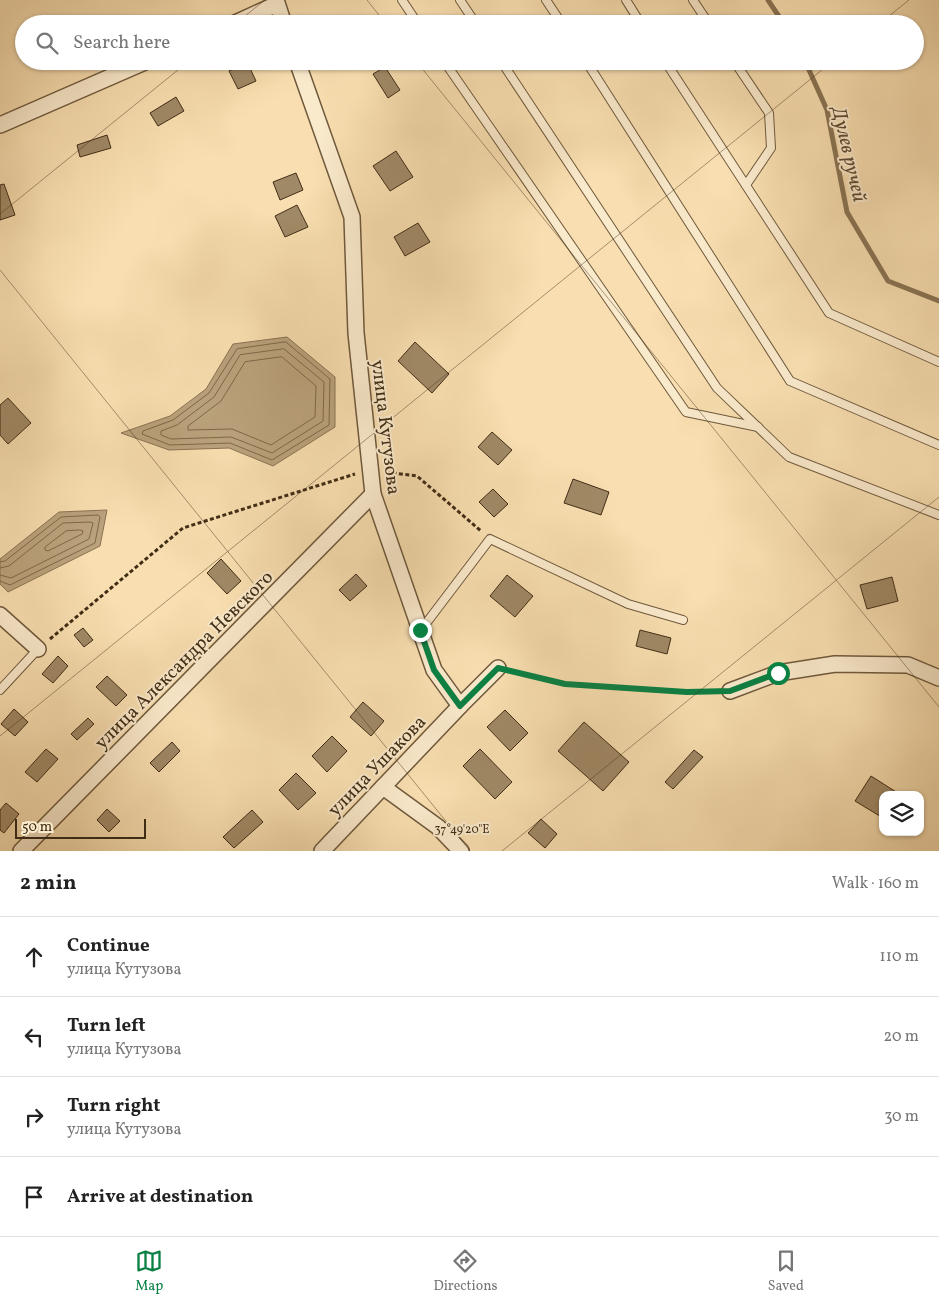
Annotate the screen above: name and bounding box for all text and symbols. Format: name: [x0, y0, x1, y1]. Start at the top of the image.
search box: [15, 15, 924, 70]
icon: search: [33, 29, 61, 57]
text: Search here: [73, 30, 170, 56]
water label: Дулев ручей: [823, 102, 873, 205]
street label: улица Кутузова: [364, 358, 406, 496]
street label: улица Александра Невского: [89, 565, 280, 756]
route end: [409, 619, 432, 642]
route start: [767, 662, 790, 685]
street label: улица Ушакова: [322, 710, 433, 823]
map controls: [879, 791, 924, 836]
button: layers: [879, 791, 924, 836]
scale bar: [15, 816, 146, 839]
text: 50 m: [22, 818, 52, 837]
text: 37°49'20"E: [434, 822, 490, 838]
text: 2 min: [20, 869, 77, 898]
text: Walk · 160 m: [832, 873, 919, 895]
text: Continue: [67, 933, 150, 959]
icon: ahead: [20, 943, 48, 971]
text: 110 m: [880, 946, 919, 968]
text: улица Кутузова: [67, 959, 181, 981]
text: Turn left: [67, 1013, 146, 1039]
icon: left: [20, 1023, 48, 1051]
text: 20 m: [884, 1026, 919, 1048]
text: улица Кутузова: [67, 1039, 181, 1061]
text: Turn right: [67, 1093, 160, 1119]
icon: right: [20, 1103, 48, 1131]
text: 30 m: [884, 1106, 919, 1128]
text: улица Кутузова: [67, 1119, 181, 1141]
icon: arrive: [20, 1183, 48, 1211]
text: Arrive at destination: [67, 1184, 253, 1210]
tab: Map: [135, 1247, 163, 1296]
tab: Directions: [433, 1247, 498, 1296]
tab: Saved: [768, 1247, 804, 1296]

